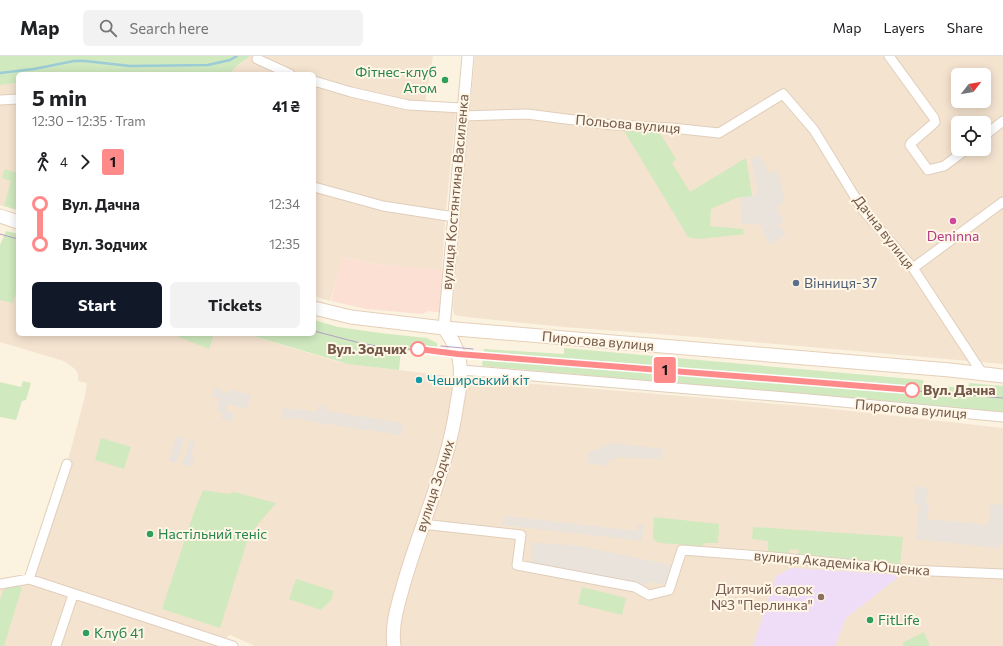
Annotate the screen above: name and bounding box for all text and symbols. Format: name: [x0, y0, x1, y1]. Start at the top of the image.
search box: [83, 10, 363, 46]
text: Map: [20, 16, 59, 39]
icon: search: [97, 17, 119, 39]
text: Search here: [129, 19, 209, 37]
text: Map: [833, 19, 861, 36]
text: Layers: [883, 19, 925, 36]
text: Share: [947, 19, 983, 36]
place label: Фітнес-клуб Атом: [355, 63, 437, 96]
north arrow: [951, 68, 991, 108]
map controls: [951, 68, 991, 156]
marker: Фітнес-клуб Атом: [440, 75, 450, 85]
text: 5 min: [32, 84, 87, 111]
street label: вулиця Костянтина Василенка: [437, 93, 472, 291]
text: 41 ₴: [272, 97, 300, 115]
street label: Польова вулиця: [575, 110, 681, 137]
text: 12:30 – 12:35 · Tram: [32, 113, 146, 129]
button: locate: [951, 116, 991, 156]
icon: walk: [32, 151, 54, 173]
icon: forward: [74, 151, 96, 173]
text: 1: [110, 153, 116, 170]
text: 4: [60, 154, 68, 170]
street label: Дачна вулиця: [850, 191, 919, 272]
text: Вул. Дачна: [62, 195, 140, 213]
text: 12:34: [269, 196, 300, 212]
marker: Deninna: [948, 216, 958, 226]
place label: Deninna: [927, 227, 979, 244]
text: Вул. Зодчих: [62, 235, 148, 253]
text: 12:35: [269, 236, 300, 252]
place label: Вінниця-37: [804, 274, 877, 291]
marker: Вінниця-37: [791, 278, 801, 288]
button: Start: [32, 282, 162, 328]
button: Tickets: [170, 282, 300, 328]
street label: Пирогова вулиця: [541, 327, 655, 354]
place label: Вул. Зодчих: [327, 340, 407, 357]
marker: Вул. Зодчих: [410, 341, 426, 357]
line badge: 1: [652, 357, 678, 383]
text: 1: [662, 361, 668, 378]
place label: Чеширський кіт: [427, 371, 530, 388]
marker: Чеширський кіт: [414, 375, 424, 385]
place label: Вул. Дачна: [923, 381, 996, 398]
marker: Вул. Дачна: [904, 382, 920, 398]
street label: Пирогова вулиця: [854, 395, 968, 422]
street label: вулиця Зодчих: [412, 437, 458, 534]
place label: Настільний теніс: [158, 525, 267, 542]
marker: Настільний теніс: [145, 529, 155, 539]
street label: вулиця Академіка Ющенка: [753, 546, 931, 579]
place label: Дитячий садок №3 "Перлинка": [711, 580, 814, 613]
marker: Дитячий садок №3 "Перлинка": [816, 592, 826, 602]
place label: FitLife: [878, 611, 920, 628]
marker: FitLife: [865, 615, 875, 625]
place label: Клуб 41: [94, 624, 144, 641]
marker: Клуб 41: [81, 628, 91, 638]

